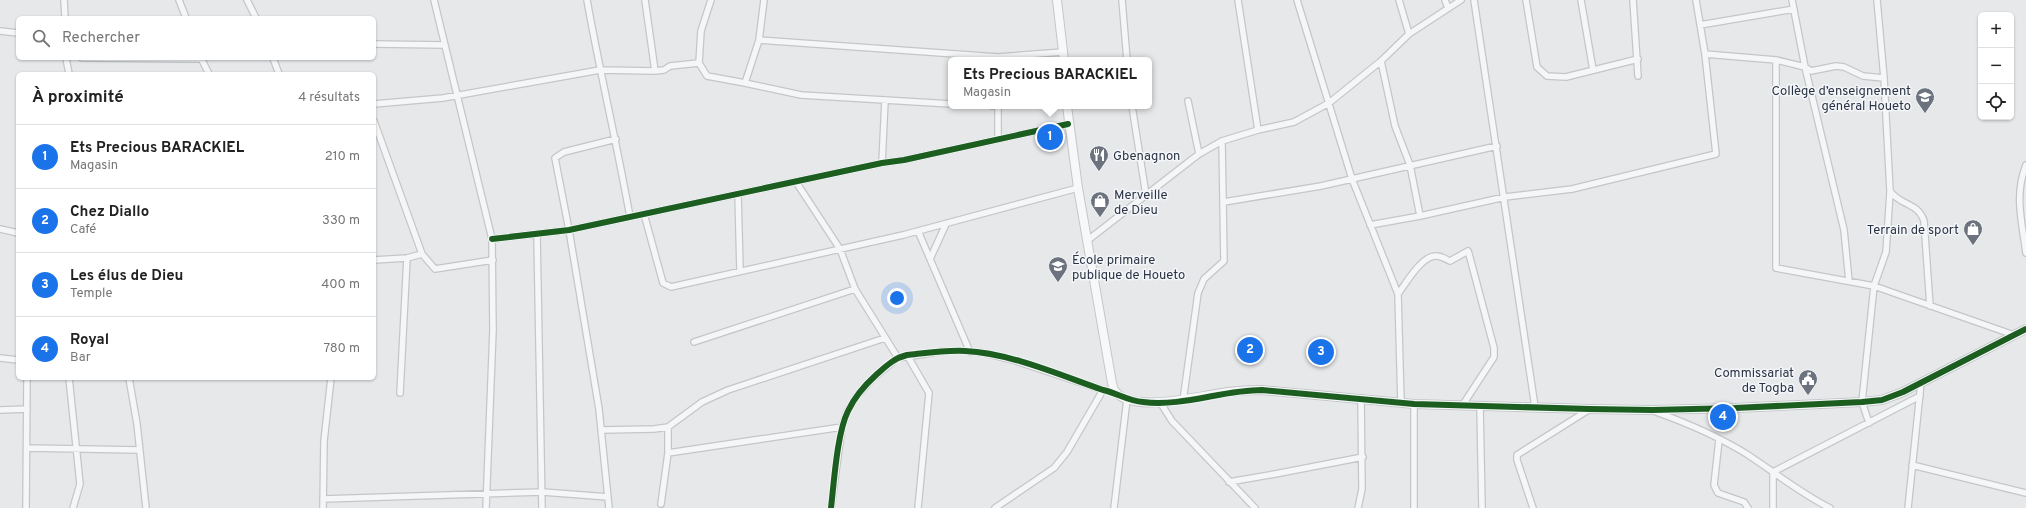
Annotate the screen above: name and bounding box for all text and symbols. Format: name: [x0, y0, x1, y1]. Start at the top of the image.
map controls: [1978, 12, 2014, 120]
button: +: [1978, 12, 2014, 48]
search box: [16, 16, 376, 60]
icon: search: [30, 27, 52, 49]
text: Rechercher: [62, 29, 140, 48]
button: −: [1978, 48, 2014, 84]
popup: [948, 57, 1152, 109]
text: Ets Precious BARACKIEL: [963, 66, 1137, 85]
place label: Collège d’enseignement général Houeto: [1772, 84, 1911, 115]
button: locate: [1978, 84, 2014, 120]
text: Magasin: [963, 85, 1011, 101]
school or university icon: Collège d’enseignement général Houeto: [1914, 86, 1936, 114]
text: À proximité: [32, 87, 124, 109]
text: 4 résultats: [298, 90, 360, 106]
pin: 1: [1037, 122, 1063, 152]
text: Ets Precious BARACKIEL: [70, 139, 244, 158]
restaurant icon: Gbenagnon: [1088, 144, 1110, 172]
text: 1: [42, 149, 48, 165]
text: 210 m: [325, 149, 360, 165]
place label: Gbenagnon: [1113, 149, 1180, 165]
text: Magasin: [70, 158, 118, 174]
place label: Merveille de Dieu: [1114, 188, 1167, 219]
shop icon: Merveille de Dieu: [1089, 190, 1111, 218]
text: Chez Diallo: [70, 203, 149, 222]
text: 2: [41, 213, 49, 229]
text: 330 m: [322, 213, 360, 229]
shop icon: Terrain de sport: [1962, 218, 1984, 246]
text: Café: [70, 222, 96, 238]
place label: Terrain de sport: [1867, 223, 1959, 239]
place label: École primaire publique de Houeto: [1072, 251, 1185, 284]
school or university icon: École primaire publique de Houeto: [1047, 255, 1069, 283]
text: Les élus de Dieu: [70, 267, 183, 286]
text: 3: [41, 277, 49, 293]
text: 400 m: [321, 277, 360, 293]
text: Temple: [70, 286, 112, 302]
your location: [887, 288, 907, 308]
text: Royal: [70, 331, 109, 350]
pin: 2: [1237, 335, 1263, 365]
pin: 3: [1308, 337, 1334, 367]
text: 4: [41, 341, 49, 357]
text: 780 m: [323, 341, 360, 357]
text: Bar: [70, 350, 91, 366]
place label: Commissariat de Togba: [1714, 366, 1794, 397]
public building icon: Commissariat de Togba: [1797, 368, 1819, 396]
pin: 4: [1710, 402, 1736, 432]

